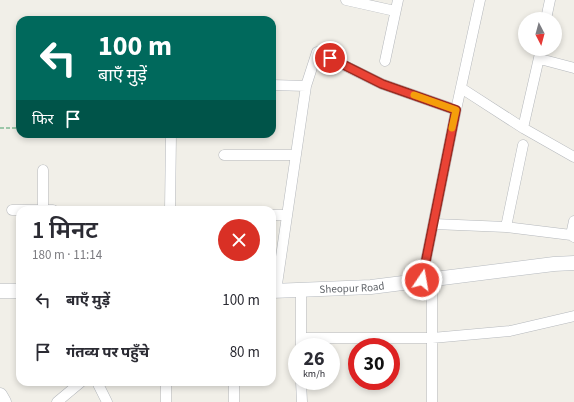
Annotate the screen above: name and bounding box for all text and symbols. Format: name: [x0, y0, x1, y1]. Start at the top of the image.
north arrow: [518, 12, 562, 56]
map controls: [518, 12, 562, 56]
text: 100 m: [98, 26, 172, 66]
icon: left: [32, 32, 84, 84]
pin: [313, 41, 347, 75]
icon: arrive: [319, 47, 341, 69]
text: बाएँ मुड़ें: [98, 63, 147, 88]
icon: arrive: [62, 108, 84, 130]
text: फिर: [32, 109, 54, 130]
text: 1 मिनट: [32, 213, 98, 248]
button: close: [218, 219, 260, 261]
text: 180 m · 11:14: [32, 246, 102, 264]
position arrow: [401, 259, 443, 301]
street label: Sheopur Road: [319, 278, 385, 297]
icon: left: [32, 289, 54, 311]
text: बाएँ मुड़ें: [66, 290, 110, 311]
text: 100 m: [222, 290, 260, 311]
speed limit sign: 30: [348, 338, 400, 390]
icon: arrive: [32, 341, 54, 363]
text: गंतव्य पर पहुँचे: [66, 342, 149, 363]
text: 80 m: [230, 342, 260, 363]
text: 26: [303, 345, 325, 373]
text: km/h: [303, 367, 325, 381]

